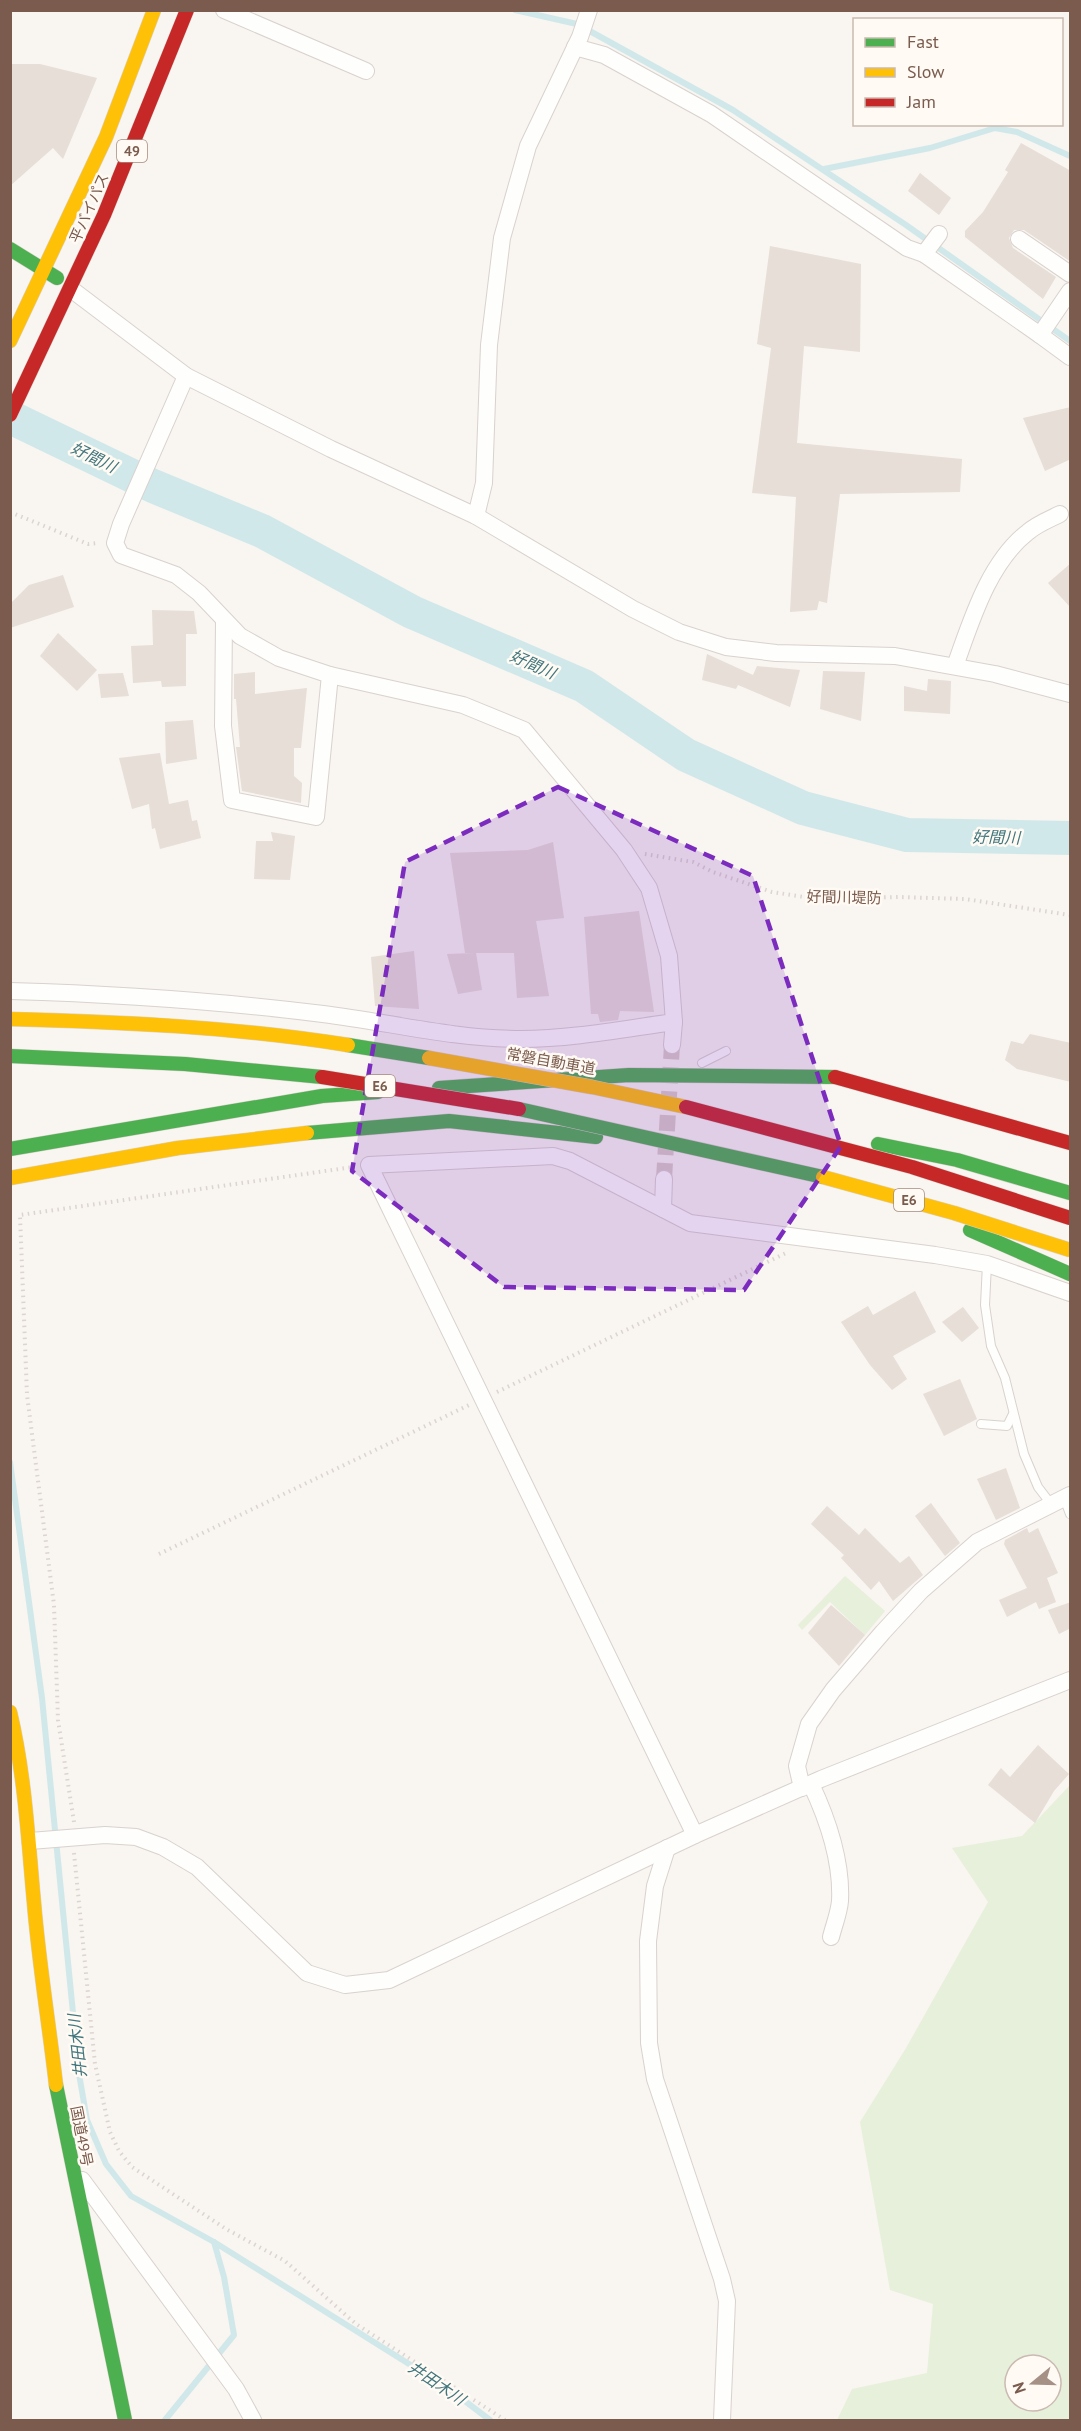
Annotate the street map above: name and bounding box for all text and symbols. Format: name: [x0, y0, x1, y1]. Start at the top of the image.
legend: [853, 18, 1063, 126]
text: Fast: [907, 30, 939, 53]
text: Slow: [907, 60, 945, 83]
text: Jam: [906, 90, 936, 113]
road number: 49: [117, 140, 147, 162]
street label: 平バイパス: [65, 170, 113, 246]
water label: 好間川: [68, 437, 122, 477]
water label: 好間川: [507, 645, 561, 684]
water label: 好間川: [972, 827, 1022, 847]
street label: 好間川堤防: [806, 887, 882, 907]
street label: 常磐自動車道: [505, 1044, 597, 1078]
road number: E6: [365, 1075, 395, 1097]
road number: E6: [894, 1189, 924, 1211]
water label: 井田木川: [64, 2011, 90, 2079]
street label: 国道49号: [67, 2104, 97, 2168]
north arrow: [1003, 2353, 1063, 2413]
water label: 井田木川: [405, 2357, 471, 2410]
text: N: [1008, 2380, 1030, 2396]

